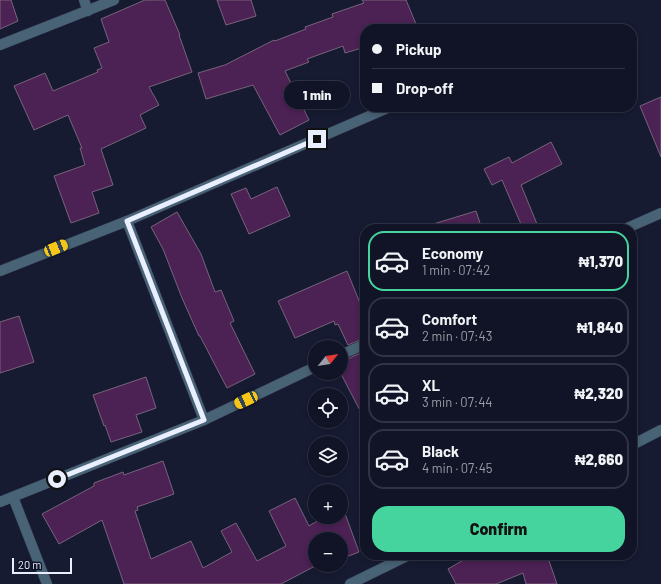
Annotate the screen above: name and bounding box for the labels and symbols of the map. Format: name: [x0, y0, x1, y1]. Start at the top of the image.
callout: 1 min: [284, 81, 350, 109]
route end: [308, 130, 326, 148]
car: [43, 238, 69, 258]
north arrow: [308, 340, 348, 380]
car: [233, 389, 259, 411]
route start: [48, 470, 66, 488]
scale bar: [12, 556, 72, 575]

